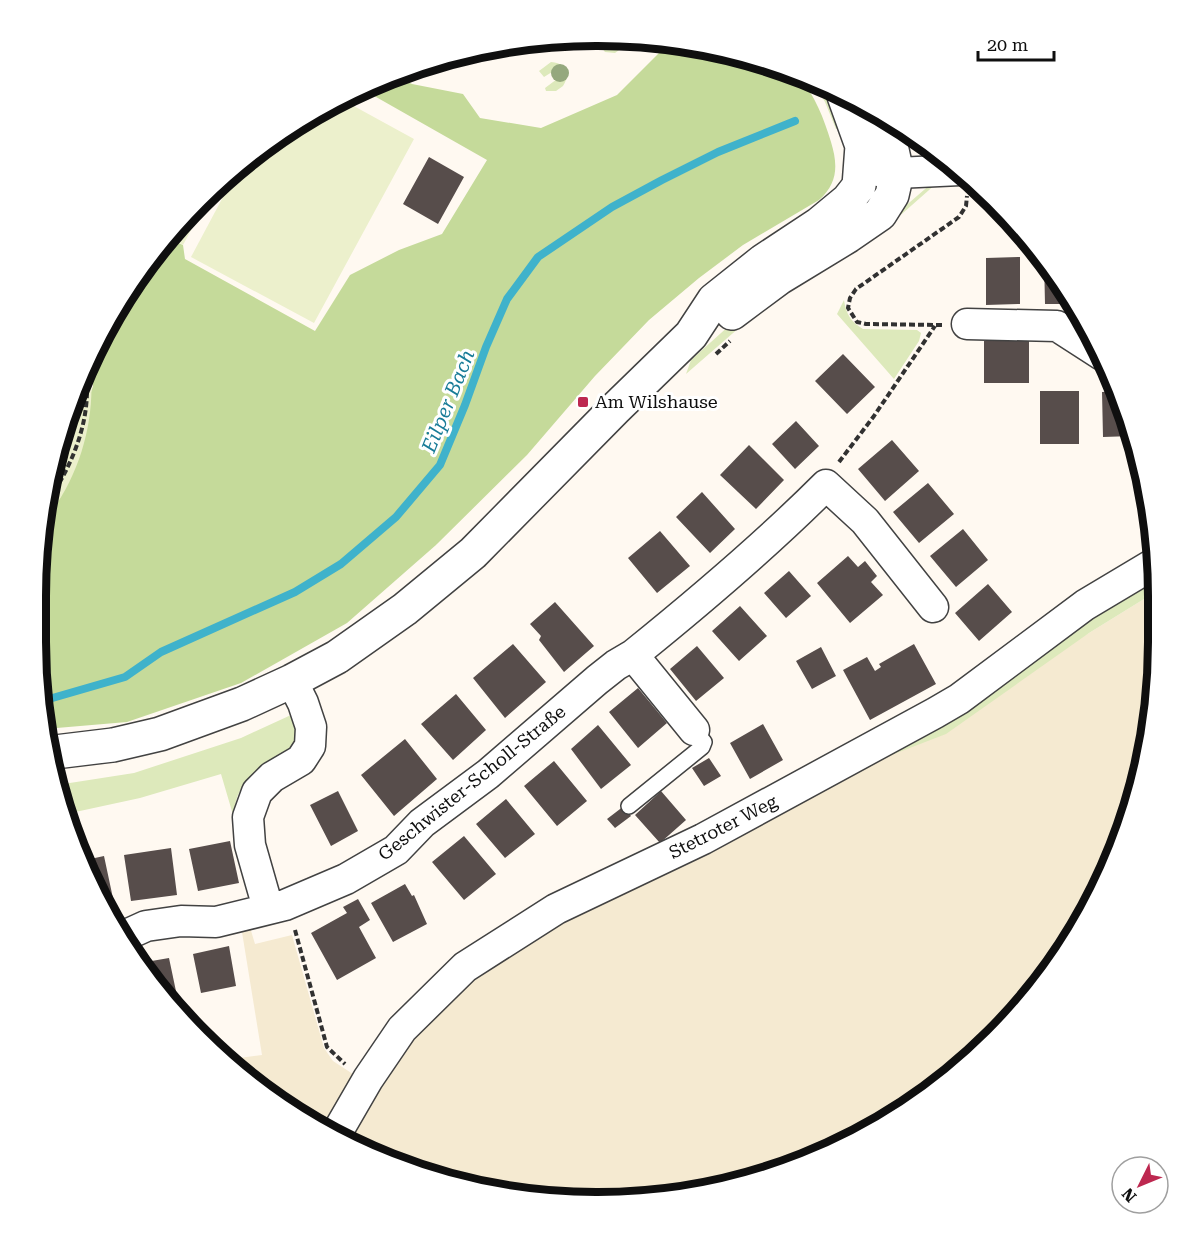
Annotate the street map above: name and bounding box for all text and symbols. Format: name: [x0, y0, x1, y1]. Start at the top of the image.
scale bar: [978, 24, 1054, 62]
text: 20 m: [987, 34, 1028, 55]
water label: Eilper Bach: [416, 346, 479, 457]
place label: Am Wilshause: [595, 391, 718, 412]
marker: Am Wilshause: [576, 395, 590, 409]
street label: Geschwister-Scholl-Straße: [374, 701, 570, 865]
street label: Stetroter Weg: [665, 790, 781, 863]
north arrow: [1110, 1155, 1170, 1215]
text: N: [1118, 1184, 1141, 1206]

